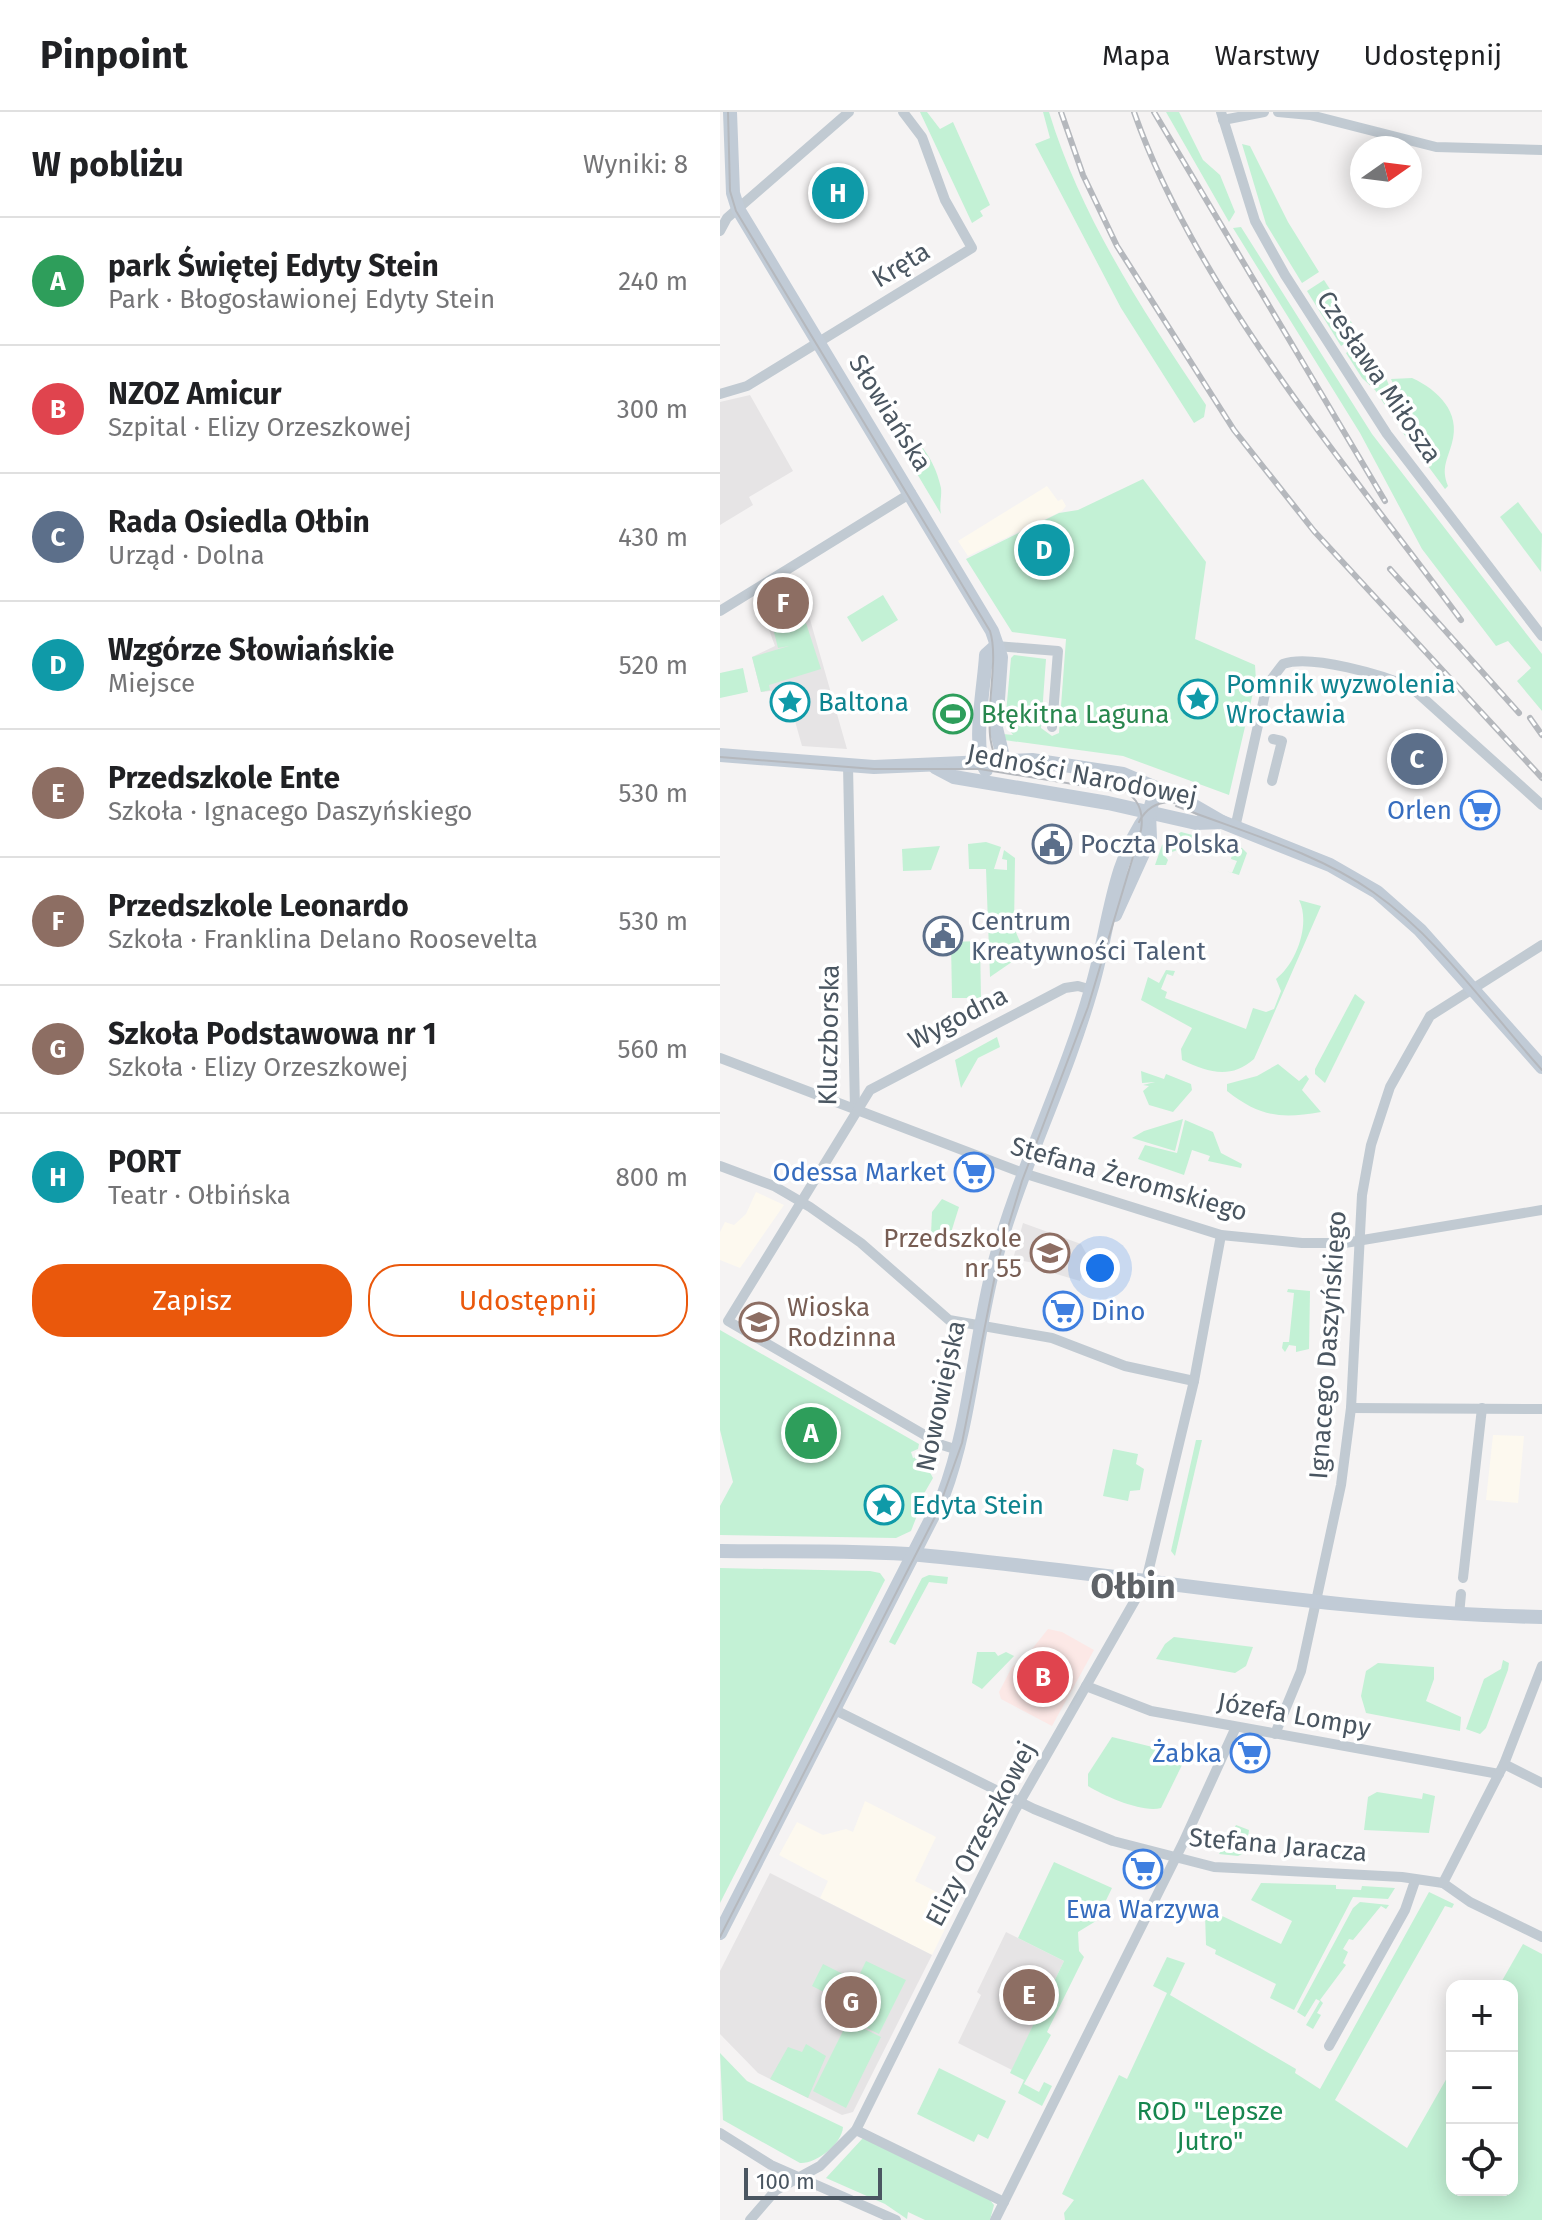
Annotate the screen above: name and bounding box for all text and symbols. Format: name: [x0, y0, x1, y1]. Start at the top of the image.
text: Pinpoint: [40, 32, 188, 78]
text: Mapa: [1102, 39, 1171, 72]
text: Warstwy: [1215, 39, 1320, 72]
text: Udostępnij: [1364, 39, 1502, 72]
north arrow: [1350, 136, 1422, 208]
text: W pobliżu: [32, 144, 184, 185]
text: Wyniki: 8: [583, 149, 688, 180]
pin: H: [812, 163, 864, 223]
street label: Kręta: [866, 236, 936, 294]
text: park Świętej Edyty Stein: [108, 248, 439, 284]
text: A: [50, 266, 66, 297]
text: 240 m: [618, 266, 688, 297]
text: Park · Błogosławionej Edyty Stein: [108, 284, 495, 315]
street label: Czesława Miłosza: [1310, 285, 1448, 469]
street label: Słowiańska: [842, 349, 938, 477]
text: NZOZ Amicur: [108, 376, 282, 412]
text: B: [50, 394, 66, 425]
text: 300 m: [617, 394, 688, 425]
text: Szpital · Elizy Orzeszkowej: [108, 412, 411, 443]
text: Rada Osiedla Ołbin: [108, 504, 370, 540]
pin: D: [1018, 520, 1070, 580]
text: C: [51, 522, 65, 553]
text: 430 m: [618, 522, 688, 553]
text: Urząd · Dolna: [108, 540, 265, 571]
pin: F: [757, 573, 809, 633]
text: Wzgórze Słowiańskie: [108, 632, 394, 668]
text: D: [50, 650, 66, 681]
text: 520 m: [619, 650, 688, 681]
text: Miejsce: [108, 668, 195, 699]
place label: Pomnik wyzwolenia Wrocławia: [1226, 669, 1456, 730]
place icon: Pomnik wyzwolenia Wrocławia: [1177, 678, 1219, 720]
place icon: Baltona: [769, 681, 811, 723]
place label: Baltona: [818, 687, 909, 718]
sports icon: Błękitna Laguna: [932, 693, 974, 735]
place label: Błękitna Laguna: [981, 699, 1169, 730]
pin: C: [1391, 729, 1443, 789]
street label: Jedności Narodowej: [964, 737, 1200, 813]
text: Przedszkole Ente: [108, 760, 340, 796]
text: E: [51, 778, 65, 809]
text: 530 m: [619, 778, 688, 809]
supermarket icon: Orlen: [1459, 789, 1501, 831]
place label: Orlen: [1387, 795, 1452, 826]
text: Szkoła · Ignacego Daszyńskiego: [108, 796, 473, 827]
public building icon: Poczta Polska: [1031, 823, 1073, 865]
place label: Poczta Polska: [1080, 829, 1240, 860]
text: Przedszkole Leonardo: [108, 888, 409, 924]
text: F: [52, 906, 64, 937]
text: 530 m: [619, 906, 688, 937]
place label: Centrum Kreatywności Talent: [971, 906, 1206, 967]
public building icon: Centrum Kreatywności Talent: [922, 915, 964, 957]
text: Szkoła · Franklina Delano Roosevelta: [108, 924, 538, 955]
street label: Kluczborska: [812, 964, 846, 1106]
street label: Wygodna: [903, 980, 1013, 1056]
text: Szkoła Podstawowa nr 1: [108, 1016, 437, 1052]
text: G: [50, 1034, 66, 1065]
text: 560 m: [617, 1034, 688, 1065]
text: Szkoła · Elizy Orzeszkowej: [108, 1052, 408, 1083]
street label: Stefana Żeromskiego: [1007, 1130, 1251, 1228]
text: PORT: [108, 1144, 181, 1180]
supermarket icon: Odessa Market: [953, 1151, 995, 1193]
place label: Odessa Market: [772, 1157, 947, 1188]
text: H: [49, 1162, 67, 1193]
text: 800 m: [615, 1162, 688, 1193]
text: Teatr · Ołbińska: [108, 1180, 291, 1211]
street label: Ignacego Daszyńskiego: [1303, 1210, 1353, 1480]
place label: Przedszkole nr 55: [883, 1223, 1022, 1284]
school or university icon: Przedszkole nr 55: [1029, 1232, 1071, 1274]
your location: [1080, 1248, 1120, 1288]
button: Zapisz: [32, 1264, 352, 1337]
button: Udostępnij: [368, 1264, 688, 1337]
supermarket icon: Dino: [1042, 1290, 1084, 1332]
place label: Wioska Rodzinna: [787, 1292, 896, 1353]
place label: Dino: [1091, 1296, 1146, 1327]
school or university icon: Wioska Rodzinna: [738, 1301, 780, 1343]
street label: Nowowiejska: [910, 1318, 972, 1474]
pin: A: [785, 1403, 837, 1463]
place icon: Edyta Stein: [863, 1484, 905, 1526]
place label: Edyta Stein: [912, 1490, 1044, 1521]
district label: Ołbin: [1090, 1566, 1176, 1607]
pin: B: [1017, 1647, 1069, 1707]
street label: Józefa Lompy: [1215, 1686, 1373, 1744]
supermarket icon: Żabka: [1229, 1732, 1271, 1774]
street label: Elizy Orzeszkowej: [919, 1736, 1043, 1932]
place label: Żabka: [1152, 1738, 1222, 1769]
street label: Stefana Jaracza: [1188, 1822, 1368, 1868]
supermarket icon: Ewa Warzywa: [1122, 1848, 1164, 1890]
place label: Ewa Warzywa: [1066, 1894, 1220, 1925]
pin: E: [1003, 1965, 1055, 2025]
pin: G: [825, 1972, 877, 2032]
map controls: [1446, 1980, 1518, 2196]
button: +: [1446, 1980, 1518, 2052]
button: −: [1446, 2052, 1518, 2124]
park label: ROD "Lepsze Jutro": [1137, 2096, 1283, 2157]
button: locate: [1446, 2124, 1518, 2196]
scale bar: [744, 2164, 882, 2200]
text: 100 m: [756, 2168, 815, 2195]

